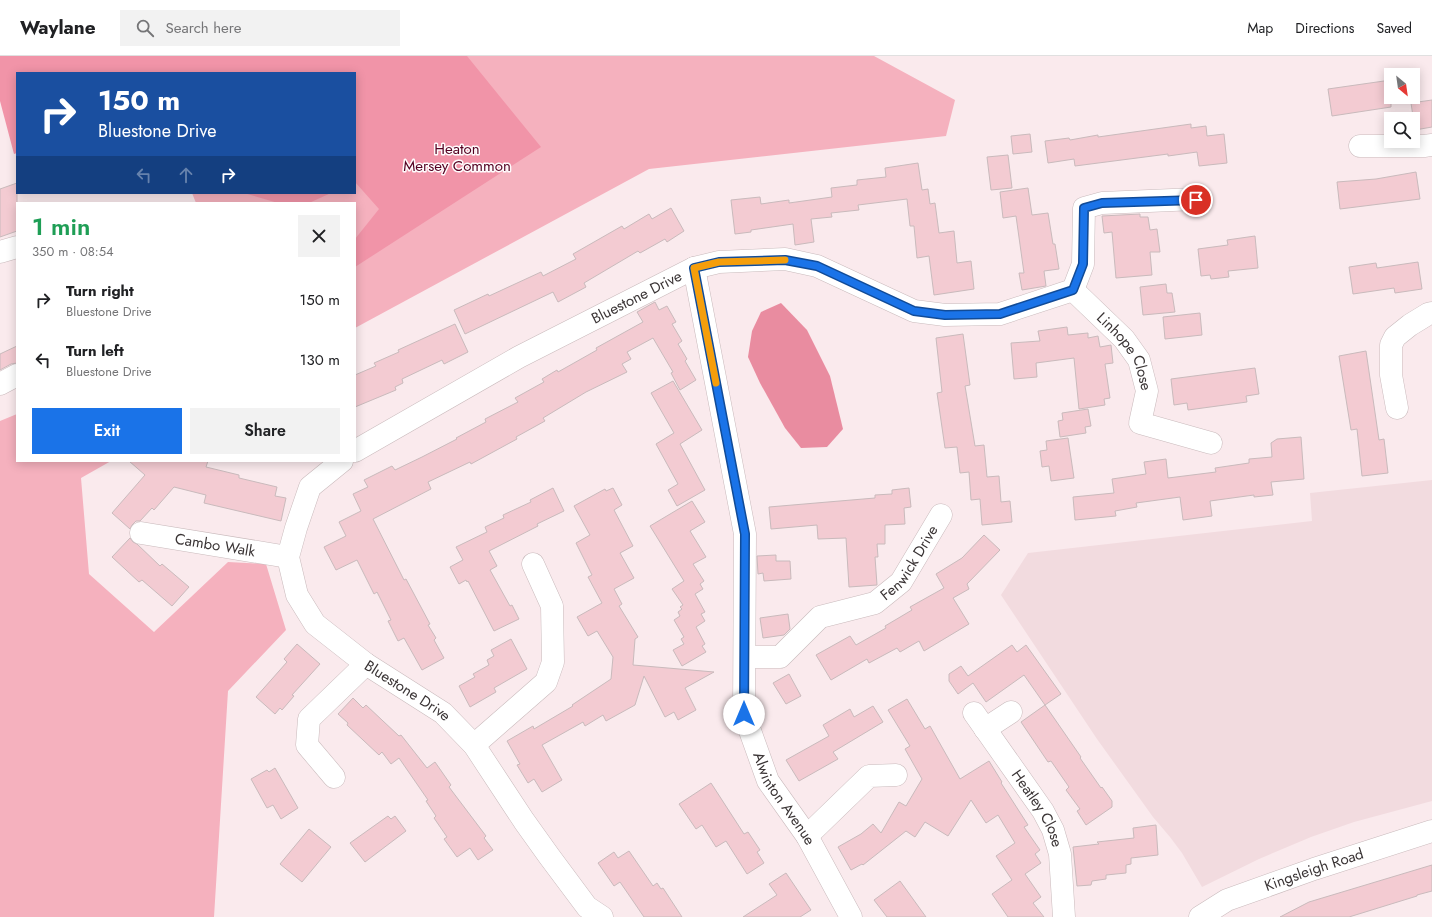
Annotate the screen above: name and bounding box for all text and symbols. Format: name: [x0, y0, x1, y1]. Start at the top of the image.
search box: [120, 10, 400, 46]
text: Waylane: [20, 14, 96, 41]
icon: search: [134, 17, 156, 39]
text: Search here: [166, 17, 241, 39]
text: Map: [1247, 18, 1273, 38]
text: Directions: [1295, 18, 1355, 38]
text: Saved: [1377, 18, 1412, 38]
north arrow: [1384, 68, 1420, 104]
map controls: [1384, 68, 1420, 148]
text: 150 m: [98, 80, 180, 121]
icon: right: [32, 88, 84, 140]
button: search: [1384, 112, 1420, 148]
text: Bluestone Drive: [98, 118, 216, 144]
park label: Heaton Mersey Common: [403, 138, 511, 177]
icon: left: [133, 164, 155, 186]
icon: ahead: [175, 164, 197, 186]
icon: right: [217, 164, 239, 186]
pin: [1179, 183, 1213, 217]
icon: arrive: [1185, 189, 1207, 211]
text: 1 min: [32, 209, 90, 244]
button: close: [298, 215, 340, 257]
text: 350 m · 08:54: [32, 242, 114, 261]
street label: Bluestone Drive: [588, 265, 686, 329]
text: Turn right: [66, 280, 134, 302]
icon: right: [32, 289, 54, 311]
text: 150 m: [300, 289, 340, 311]
text: Bluestone Drive: [66, 302, 152, 321]
street label: Linhope Close: [1092, 307, 1157, 393]
text: Turn left: [66, 340, 124, 362]
icon: left: [32, 349, 54, 371]
text: 130 m: [300, 349, 340, 371]
text: Bluestone Drive: [66, 362, 152, 381]
button: Exit: [32, 408, 182, 454]
button: Share: [190, 408, 340, 454]
street label: Fenwick Drive: [875, 521, 944, 606]
street label: Cambo Walk: [173, 528, 257, 563]
street label: Bluestone Drive: [360, 655, 456, 726]
position arrow: [723, 693, 765, 735]
street label: Alwinton Avenue: [747, 749, 821, 849]
street label: Heatley Close: [1006, 765, 1068, 850]
street label: Kingsleigh Road: [1261, 843, 1366, 897]

